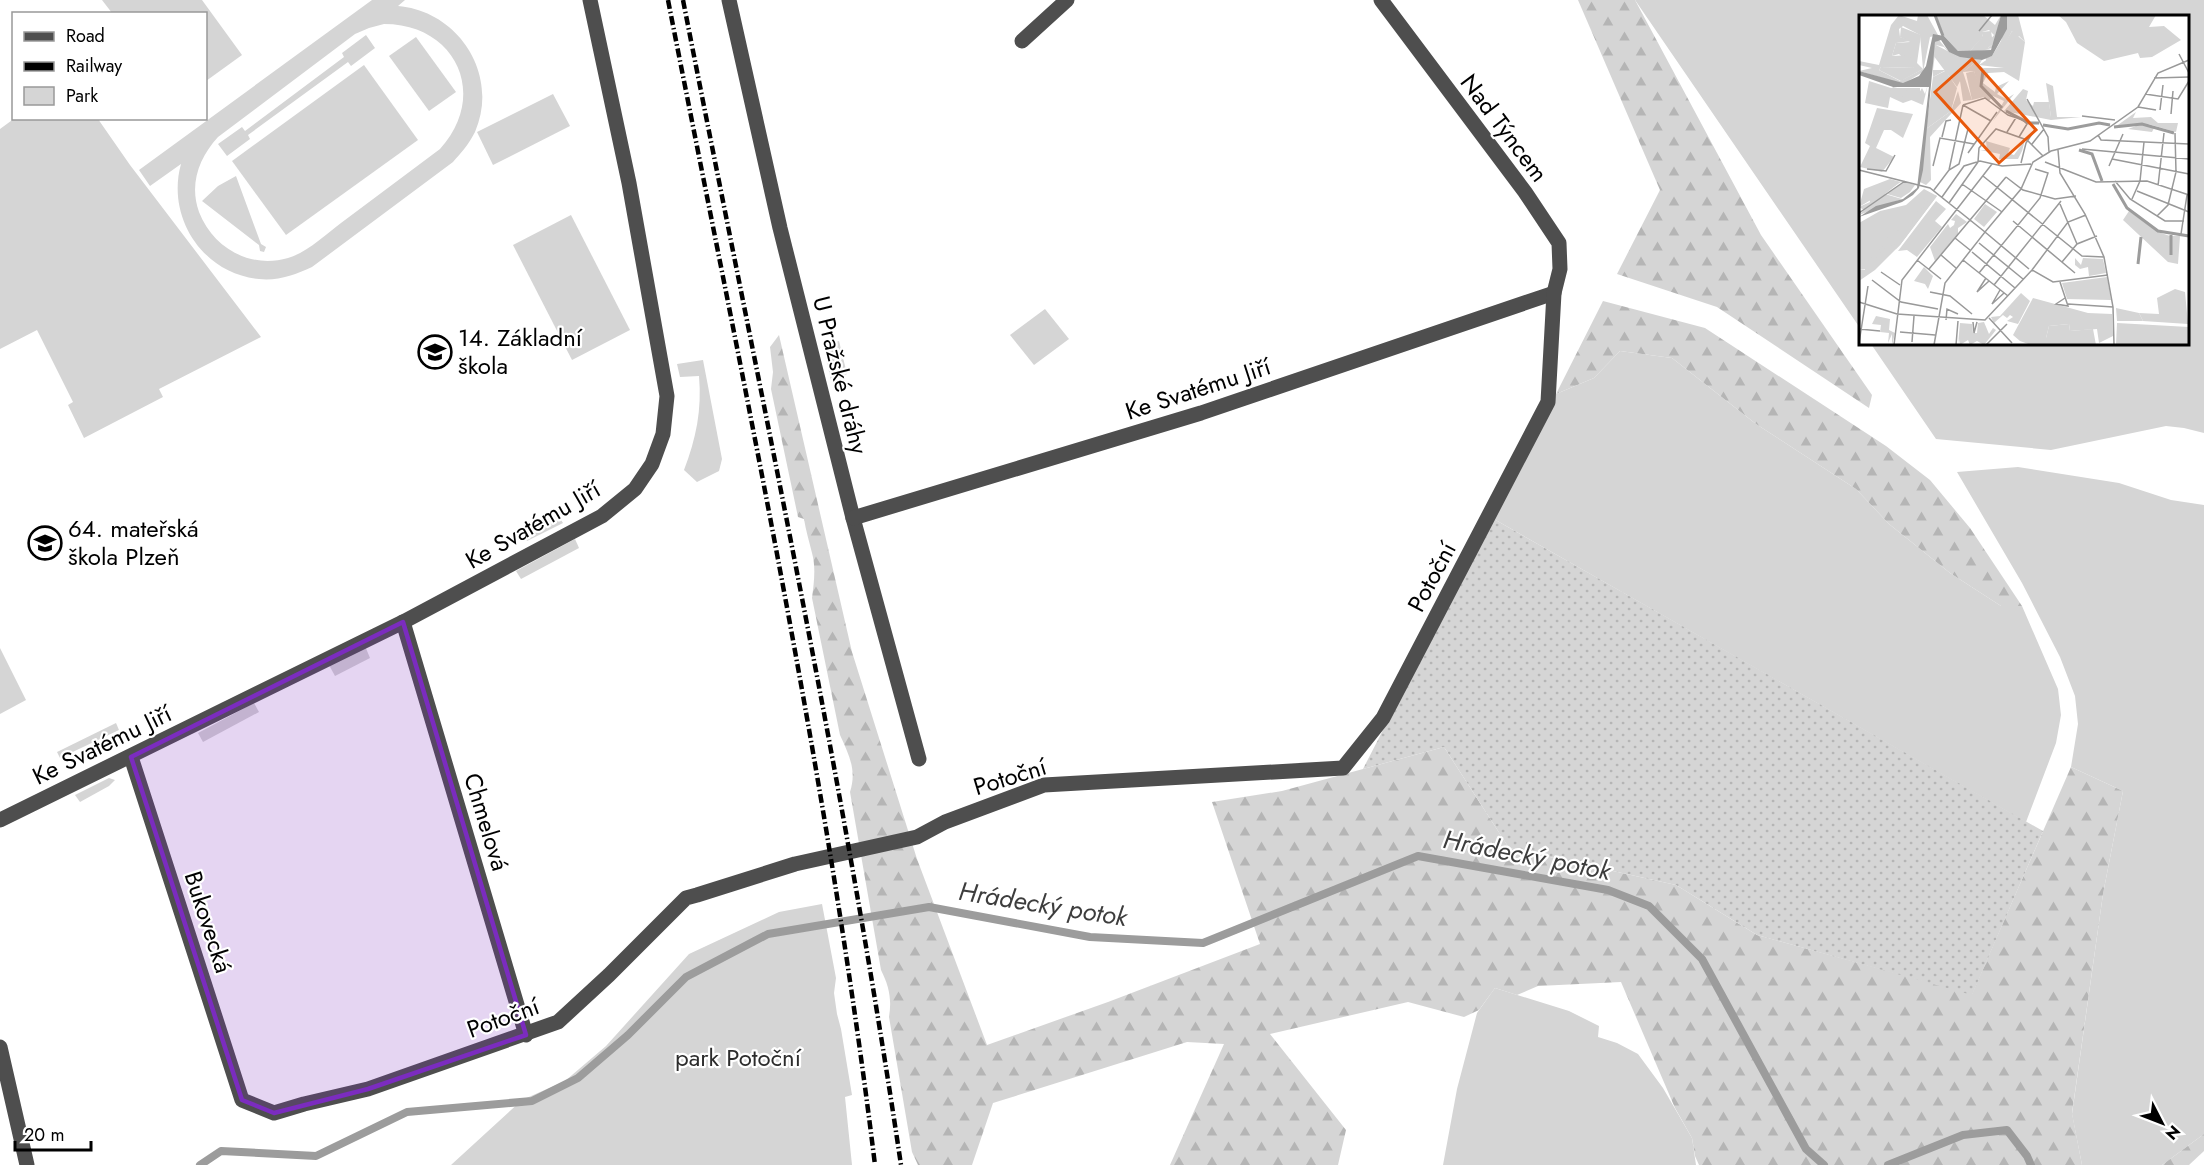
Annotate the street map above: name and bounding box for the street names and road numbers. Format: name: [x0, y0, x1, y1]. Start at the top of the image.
street label: Nad Týncem: [1452, 66, 1557, 189]
street label: U Pražské dráhy: [804, 292, 877, 458]
street label: Ke Svatému Jiří: [1121, 348, 1276, 428]
street label: Ke Svatému Jiří: [459, 471, 607, 577]
street label: Potoční: [1399, 535, 1465, 618]
street label: Ke Svatému Jiří: [26, 695, 178, 793]
street label: Potoční: [969, 749, 1051, 804]
street label: Chmelová: [455, 769, 518, 875]
street label: Bukovecká: [176, 866, 241, 977]
street label: Potoční: [462, 988, 545, 1047]

